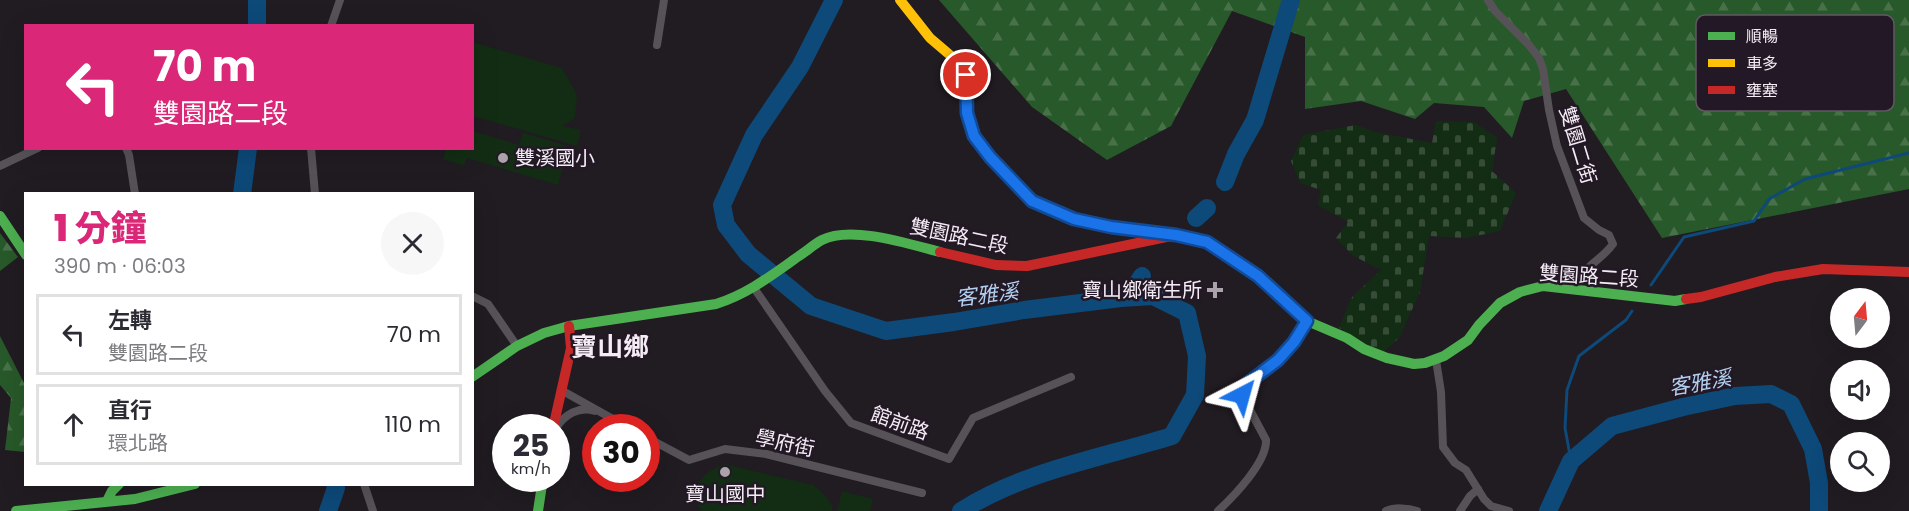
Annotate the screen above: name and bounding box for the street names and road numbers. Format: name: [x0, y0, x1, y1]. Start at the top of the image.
street label: 雙園二街: [1553, 103, 1603, 187]
street label: 雙園路二段: [907, 212, 1011, 260]
street label: 雙園路二段: [1538, 259, 1640, 293]
street label: 館前路: [867, 400, 933, 446]
street label: 學府街: [753, 423, 817, 463]

